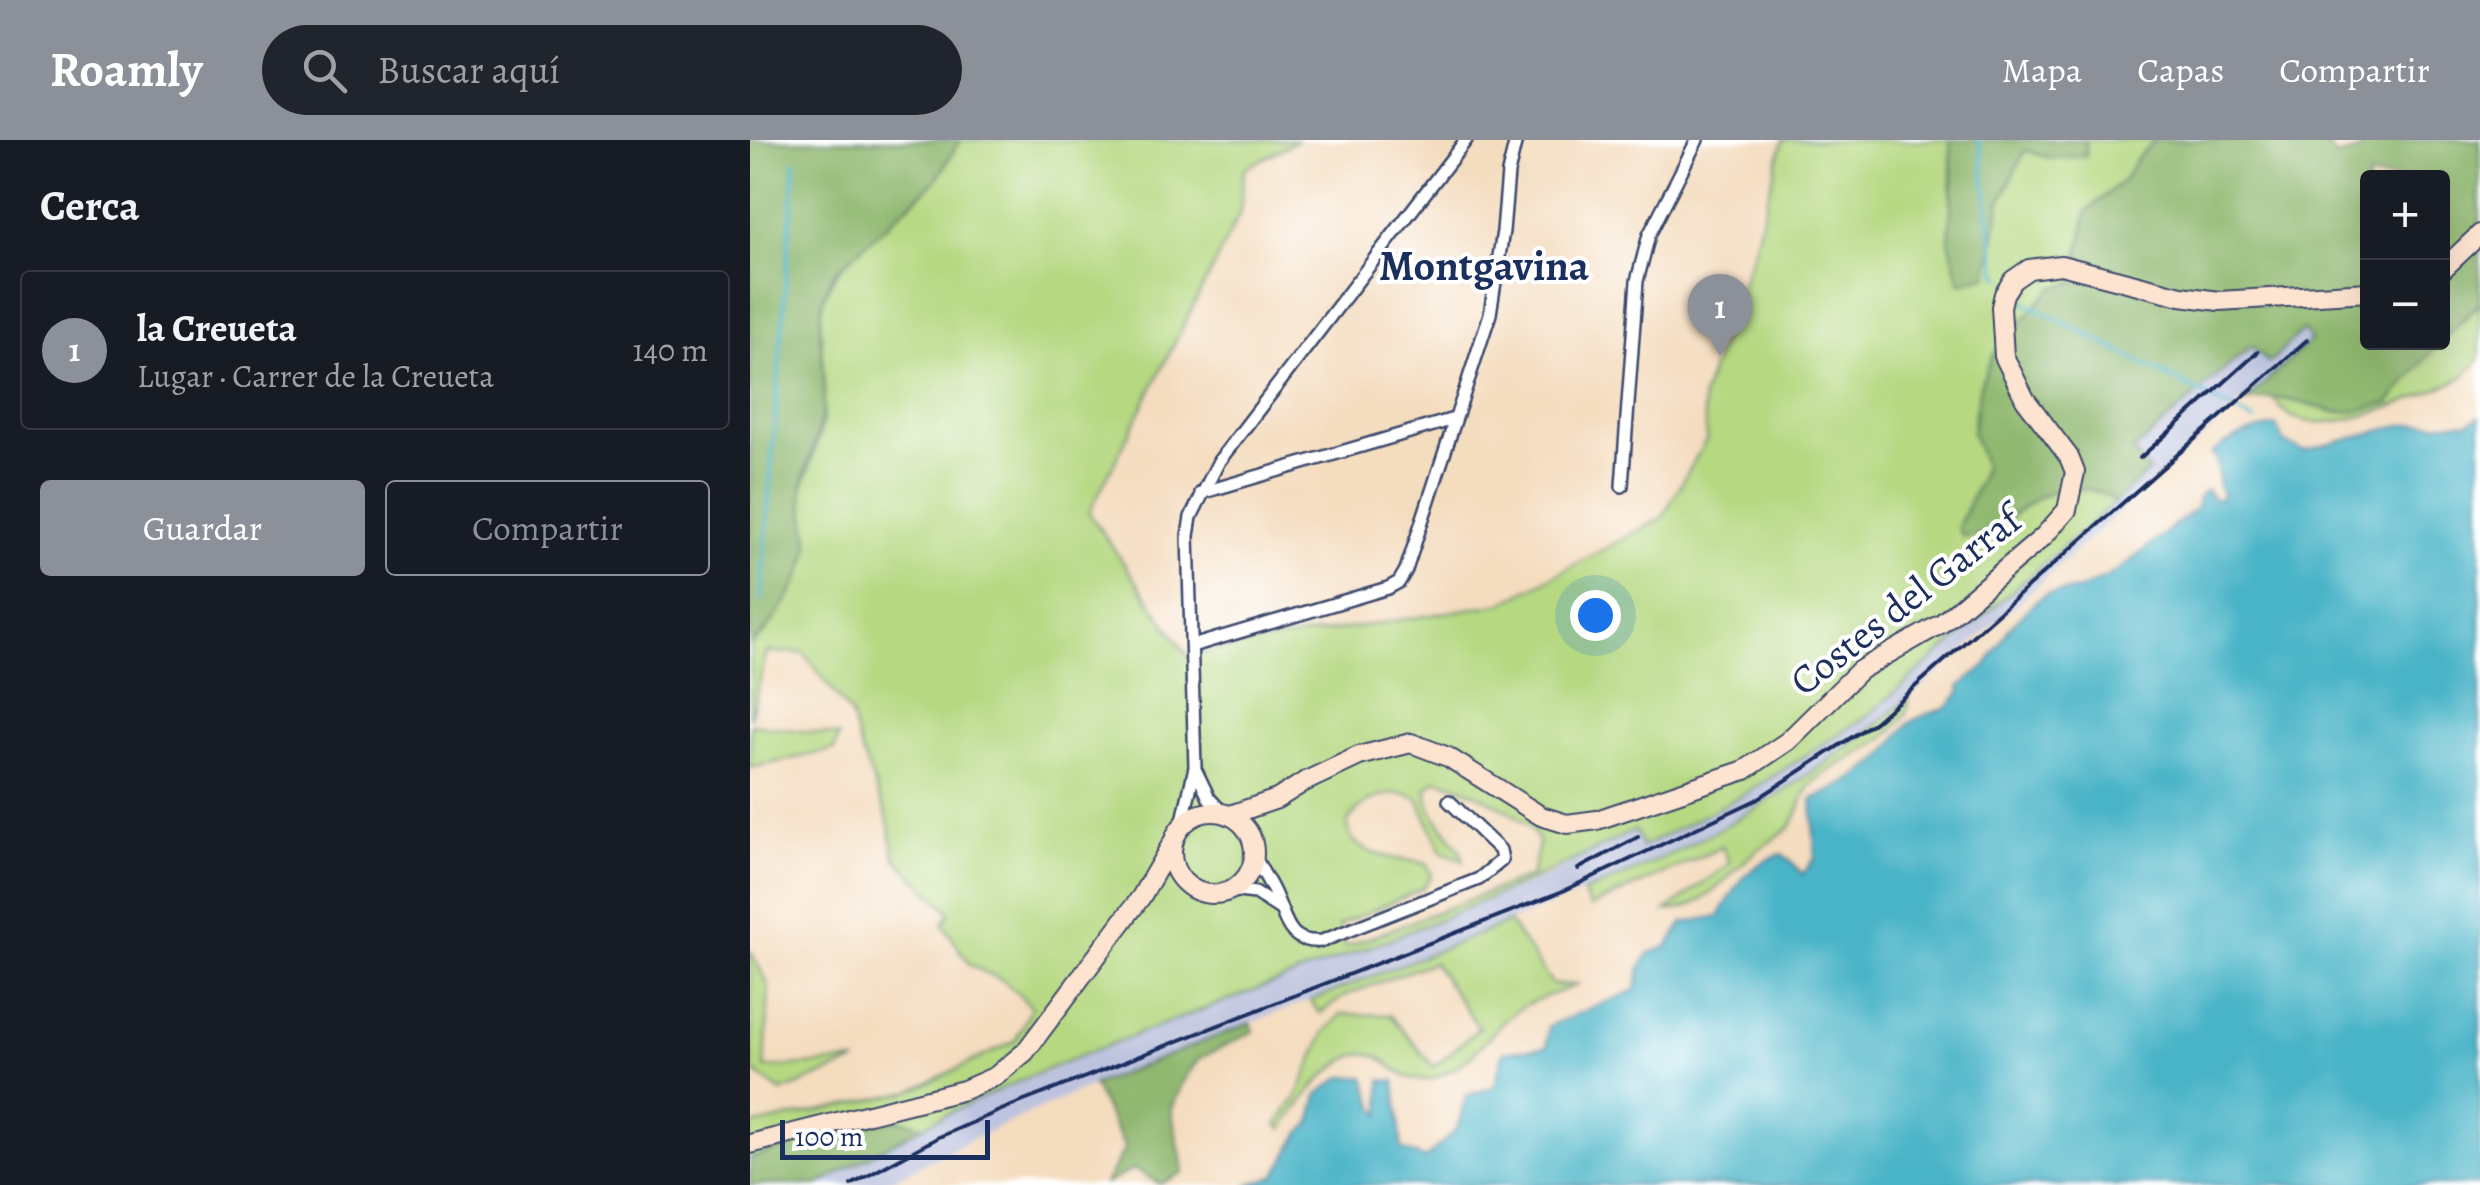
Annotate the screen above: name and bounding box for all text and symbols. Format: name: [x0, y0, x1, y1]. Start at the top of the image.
search box: [262, 25, 962, 115]
text: Roamly: [50, 37, 202, 103]
icon: search: [297, 43, 352, 98]
text: Buscar aquí: [377, 44, 560, 96]
text: Mapa: [2002, 46, 2082, 94]
text: Capas: [2137, 46, 2224, 94]
text: Compartir: [2279, 46, 2430, 94]
map controls: [2360, 170, 2450, 350]
button: +: [2360, 170, 2450, 260]
text: Cerca: [40, 177, 139, 234]
district label: Montgavina: [1379, 237, 1590, 294]
button: −: [2360, 260, 2450, 350]
pin: 1: [1688, 274, 1752, 356]
text: la Creueta: [137, 302, 297, 354]
text: 1: [69, 328, 80, 372]
text: 140 m: [633, 328, 708, 372]
text: Lugar · Carrer de la Creueta: [137, 354, 494, 398]
button: Guardar: [40, 480, 365, 576]
button: Compartir: [385, 480, 710, 576]
street label: Costes del Garraf: [1778, 489, 2037, 708]
your location: [1570, 590, 1621, 641]
scale bar: [780, 1115, 990, 1160]
text: 100 m: [795, 1118, 863, 1156]

